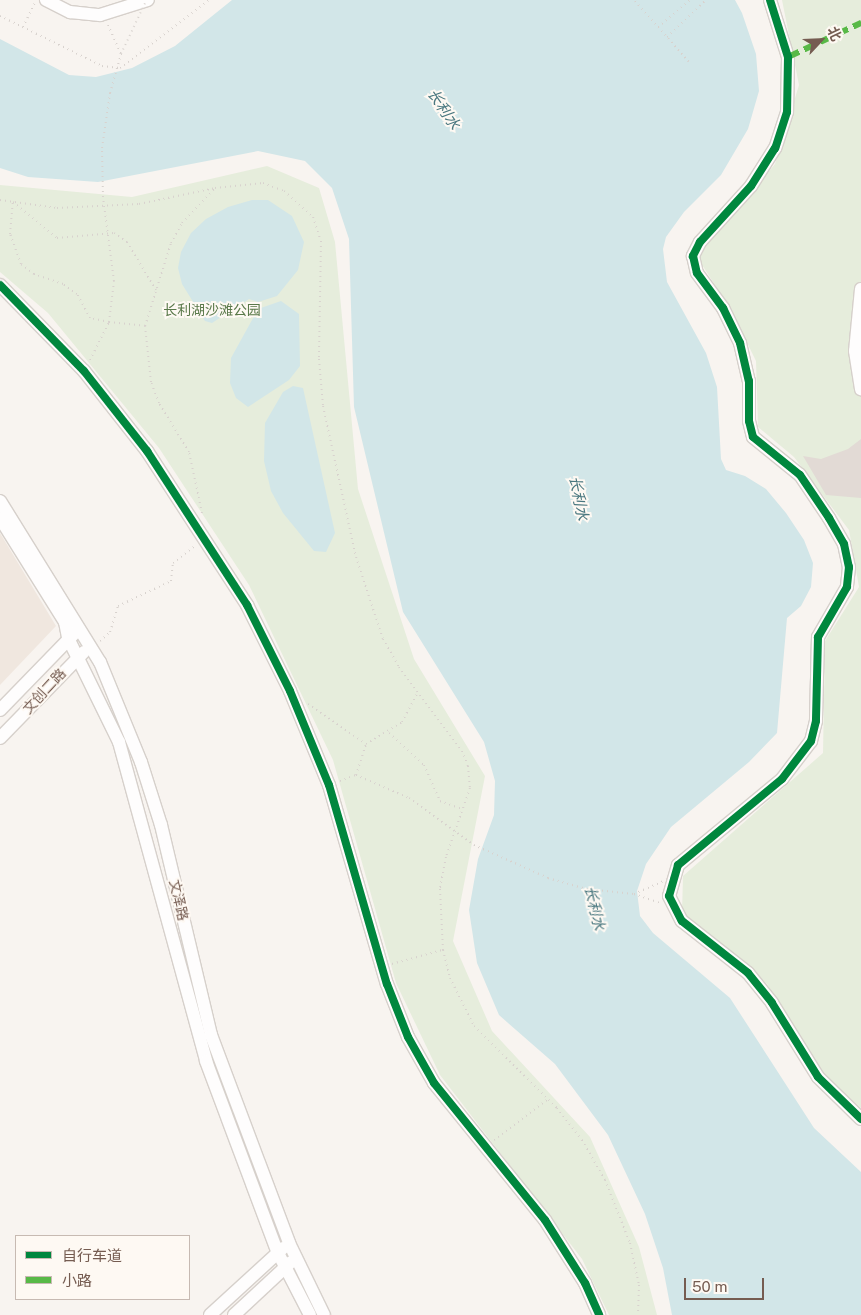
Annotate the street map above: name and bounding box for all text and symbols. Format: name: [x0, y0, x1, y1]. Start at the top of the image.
north arrow: [796, 15, 846, 65]
text: 北: [824, 24, 845, 43]
water label: 长利水: [424, 85, 464, 133]
park label: 长利湖沙滩公园: [163, 302, 261, 318]
water label: 长利水: [566, 474, 592, 522]
street label: 文创二路: [19, 665, 69, 717]
street label: 文泽路: [166, 878, 192, 922]
water label: 长利水: [581, 884, 609, 932]
legend: [15, 1235, 190, 1300]
text: 自行车道: [62, 1247, 122, 1264]
scale bar: [686, 1268, 766, 1300]
text: 小路: [62, 1272, 92, 1289]
text: 50 m: [692, 1278, 727, 1295]

